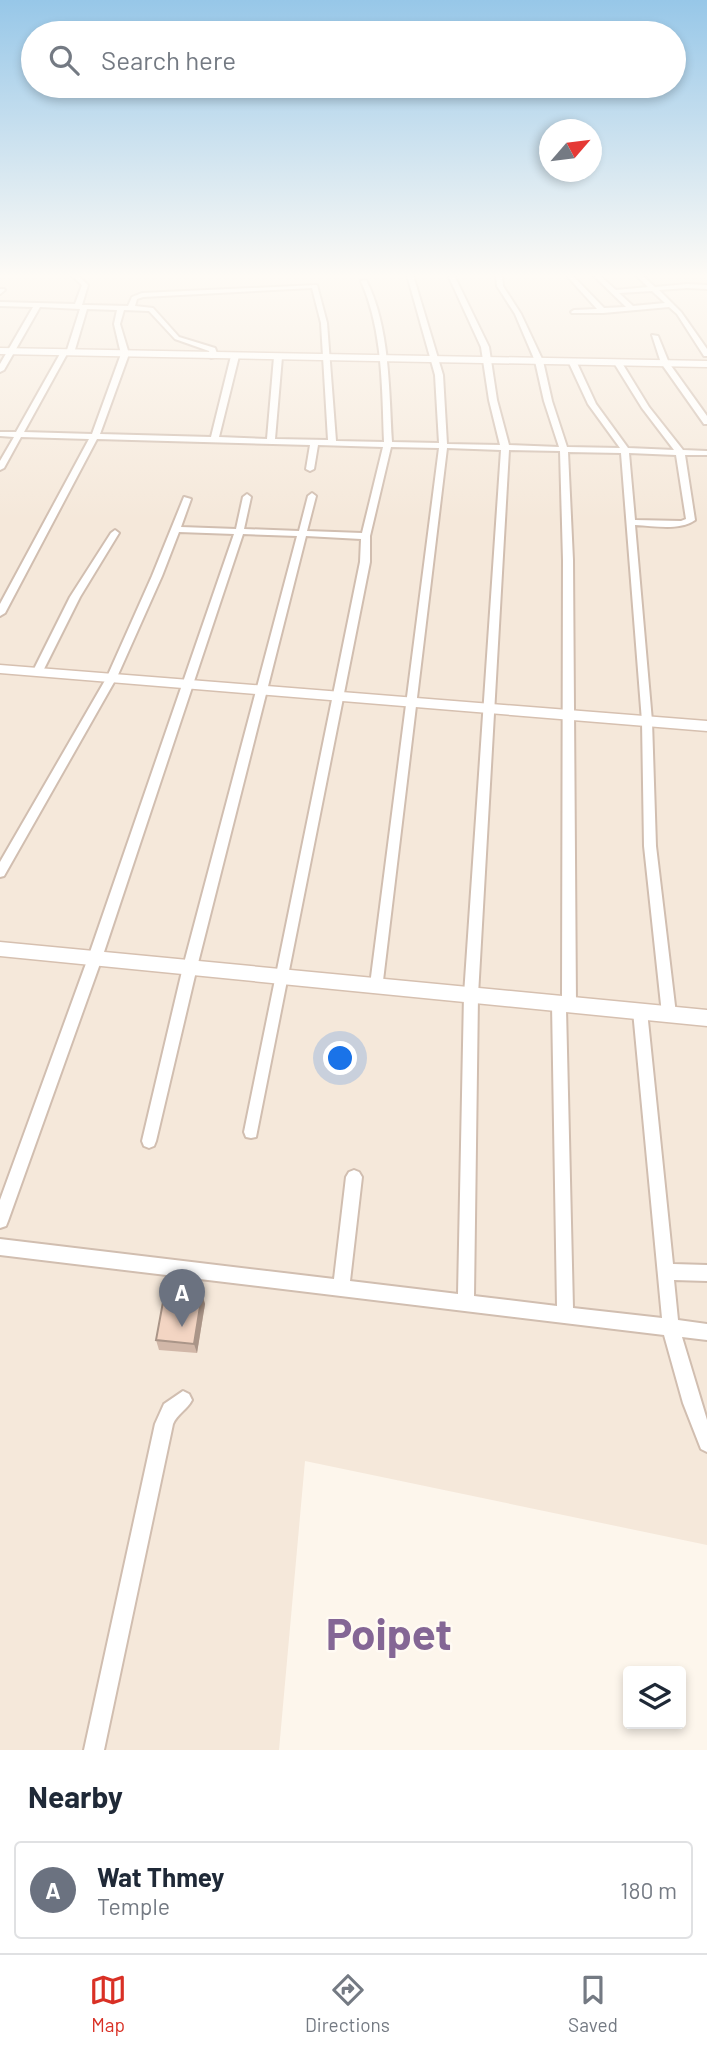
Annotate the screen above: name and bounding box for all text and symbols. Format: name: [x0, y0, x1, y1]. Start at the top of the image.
search box: [21, 21, 686, 98]
icon: search: [45, 41, 83, 79]
text: Search here: [101, 44, 236, 75]
north arrow: [539, 119, 602, 182]
your location: [323, 1041, 357, 1075]
pin: A: [159, 1269, 205, 1327]
district label: Poipet: [326, 1606, 452, 1659]
map controls: [623, 1666, 686, 1729]
button: layers: [623, 1666, 686, 1729]
text: Nearby: [28, 1778, 123, 1814]
text: Wat Thmey: [97, 1861, 224, 1892]
text: A: [45, 1876, 61, 1904]
text: 180 m: [620, 1876, 677, 1904]
text: Temple: [97, 1892, 170, 1920]
tab: Map: [89, 1971, 127, 2036]
tab: Directions: [305, 1971, 390, 2036]
tab: Saved: [568, 1971, 618, 2036]

